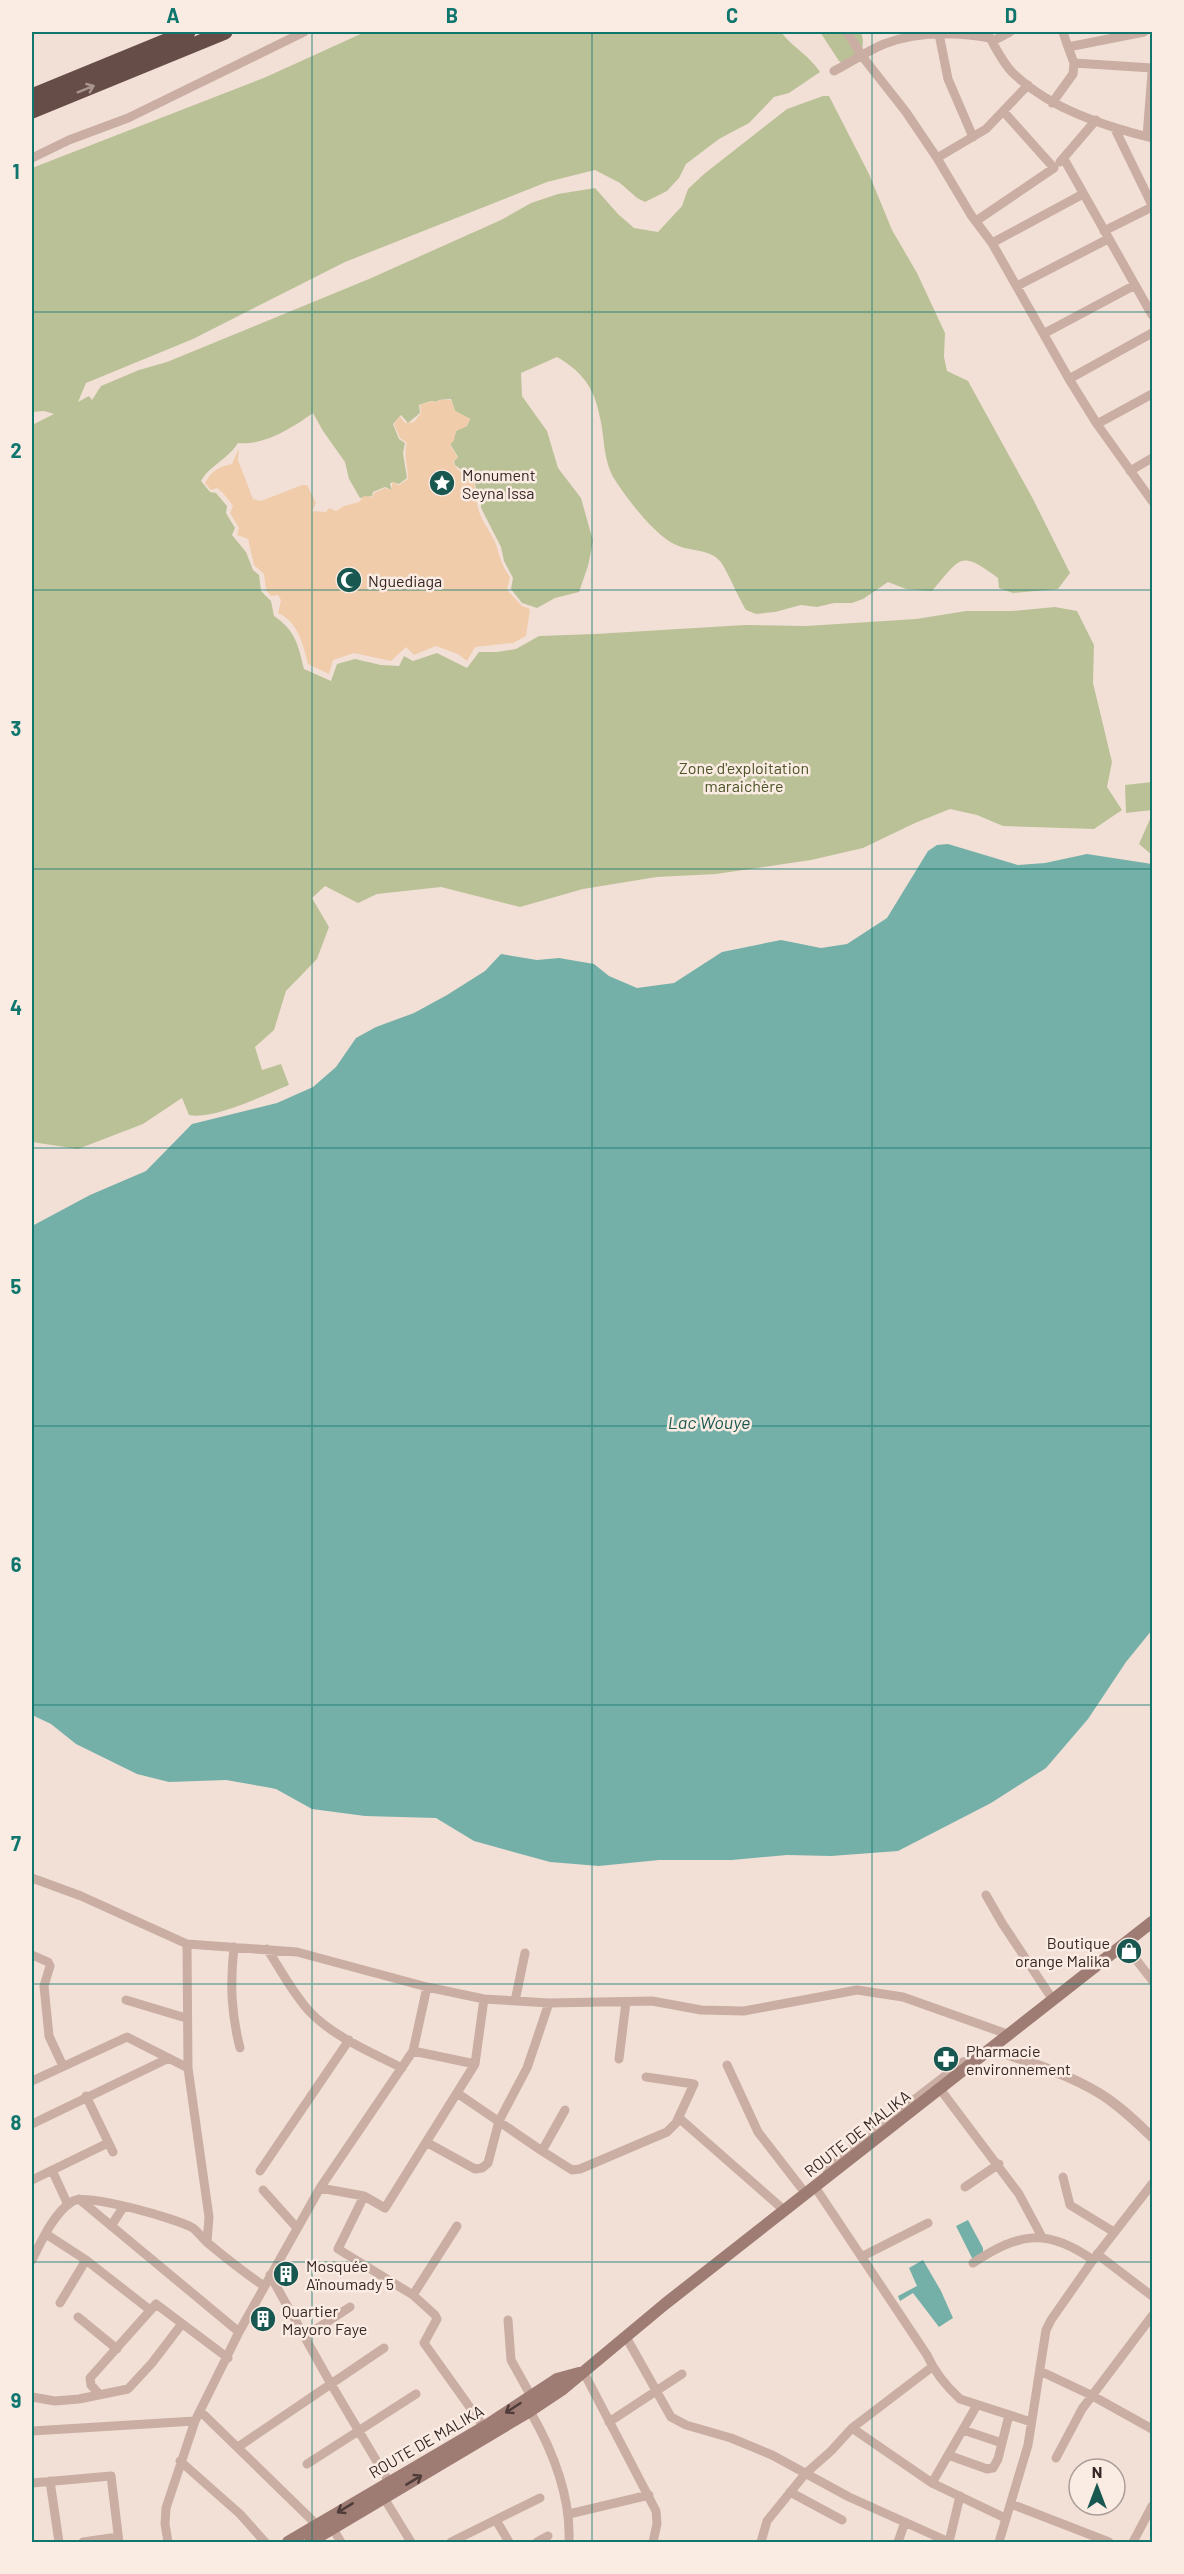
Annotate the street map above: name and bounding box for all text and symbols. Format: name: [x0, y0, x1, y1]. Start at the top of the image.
text: A: [166, 3, 180, 27]
text: B: [446, 3, 458, 27]
text: C: [726, 3, 738, 27]
text: D: [1005, 3, 1017, 27]
one-way arrow: [76, 83, 94, 94]
text: 1: [12, 159, 20, 183]
text: 2: [10, 438, 22, 462]
place label: Monument Seyna Issa: [462, 465, 535, 502]
place icon: Monument Seyna Issa: [427, 468, 457, 498]
mosque icon: Nguediaga: [334, 565, 364, 595]
place label: Nguediaga: [368, 571, 442, 590]
text: 3: [11, 716, 21, 740]
park label: Zone d'exploitation maraichère: [679, 758, 809, 795]
text: 4: [10, 995, 22, 1019]
text: 5: [11, 1274, 22, 1298]
water label: Lac Wouye: [668, 1411, 750, 1433]
text: 6: [11, 1552, 22, 1576]
text: 7: [11, 1831, 21, 1855]
place label: Boutique orange Malika: [1015, 1933, 1110, 1970]
shop icon: Boutique orange Malika: [1114, 1936, 1144, 1966]
place label: Pharmacie environnement: [966, 2041, 1071, 2078]
pharmacy icon: Pharmacie environnement: [931, 2044, 961, 2074]
street label: ROUTE DE MALIKA: [800, 2086, 914, 2180]
text: 8: [11, 2110, 22, 2134]
place label: Mosquée Aïnoumady 5: [306, 2256, 394, 2293]
building icon: Mosquée Aïnoumady 5: [271, 2259, 301, 2289]
place label: Quartier Mayoro Faye: [282, 2301, 367, 2338]
building icon: Quartier Mayoro Faye: [248, 2304, 278, 2334]
text: 9: [11, 2388, 21, 2412]
street label: ROUTE DE MALIKA: [365, 2400, 487, 2482]
one-way arrow: [505, 2402, 522, 2414]
north arrow: [1067, 2457, 1127, 2517]
text: N: [1092, 2462, 1102, 2481]
one-way arrow: [405, 2474, 422, 2486]
one-way arrow: [337, 2502, 354, 2514]

